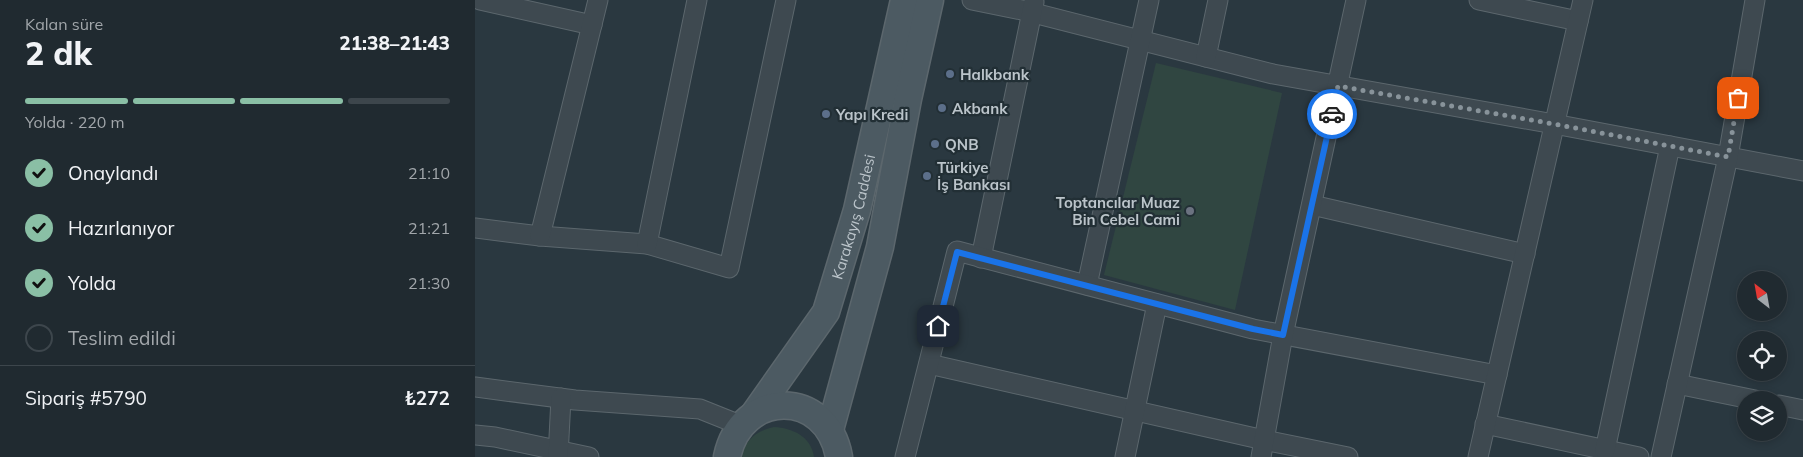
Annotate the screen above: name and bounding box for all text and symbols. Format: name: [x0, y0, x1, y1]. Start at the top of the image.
text: Kalan süre: [25, 14, 103, 34]
text: 21:38–21:43: [339, 31, 450, 55]
text: 2 dk: [25, 33, 92, 73]
place label: Halkbank: [960, 65, 1030, 84]
marker: Halkbank: [944, 68, 956, 80]
pin: [1717, 77, 1759, 119]
icon: bag: [1724, 84, 1752, 112]
courier: [1307, 89, 1357, 139]
place label: Akbank: [952, 99, 1008, 118]
icon: car: [1318, 100, 1346, 128]
marker: Akbank: [936, 102, 948, 114]
place label: Yapı Kredi: [835, 105, 908, 124]
marker: Yapı Kredi: [820, 108, 832, 120]
text: Yolda · 220 m: [25, 112, 125, 132]
place label: QNB: [945, 135, 978, 154]
marker: QNB: [929, 138, 941, 150]
street label: Karakayış Caddesi: [827, 152, 879, 281]
place label: Türkiye İş Bankası: [937, 158, 1011, 194]
icon: check: [25, 159, 53, 187]
text: Onaylandı: [68, 161, 158, 185]
text: 21:10: [408, 163, 450, 183]
marker: Türkiye İş Bankası: [921, 170, 933, 182]
place label: Toptancılar Muaz Bin Cebel Cami: [1056, 193, 1180, 229]
marker: Toptancılar Muaz Bin Cebel Cami: [1184, 205, 1196, 217]
icon: check: [25, 214, 53, 242]
text: Hazırlanıyor: [68, 216, 175, 240]
text: 21:21: [408, 218, 450, 238]
icon: check: [25, 269, 53, 297]
text: Yolda: [68, 271, 116, 295]
north arrow: [1737, 271, 1787, 321]
map controls: [1737, 271, 1787, 441]
text: 21:30: [408, 273, 450, 293]
pin: [917, 305, 959, 347]
icon: home: [924, 312, 952, 340]
text: Teslim edildi: [68, 326, 176, 350]
button: locate: [1737, 331, 1787, 381]
text: Sipariş #5790: [25, 386, 147, 410]
text: ₺272: [404, 386, 450, 410]
button: layers: [1737, 391, 1787, 441]

